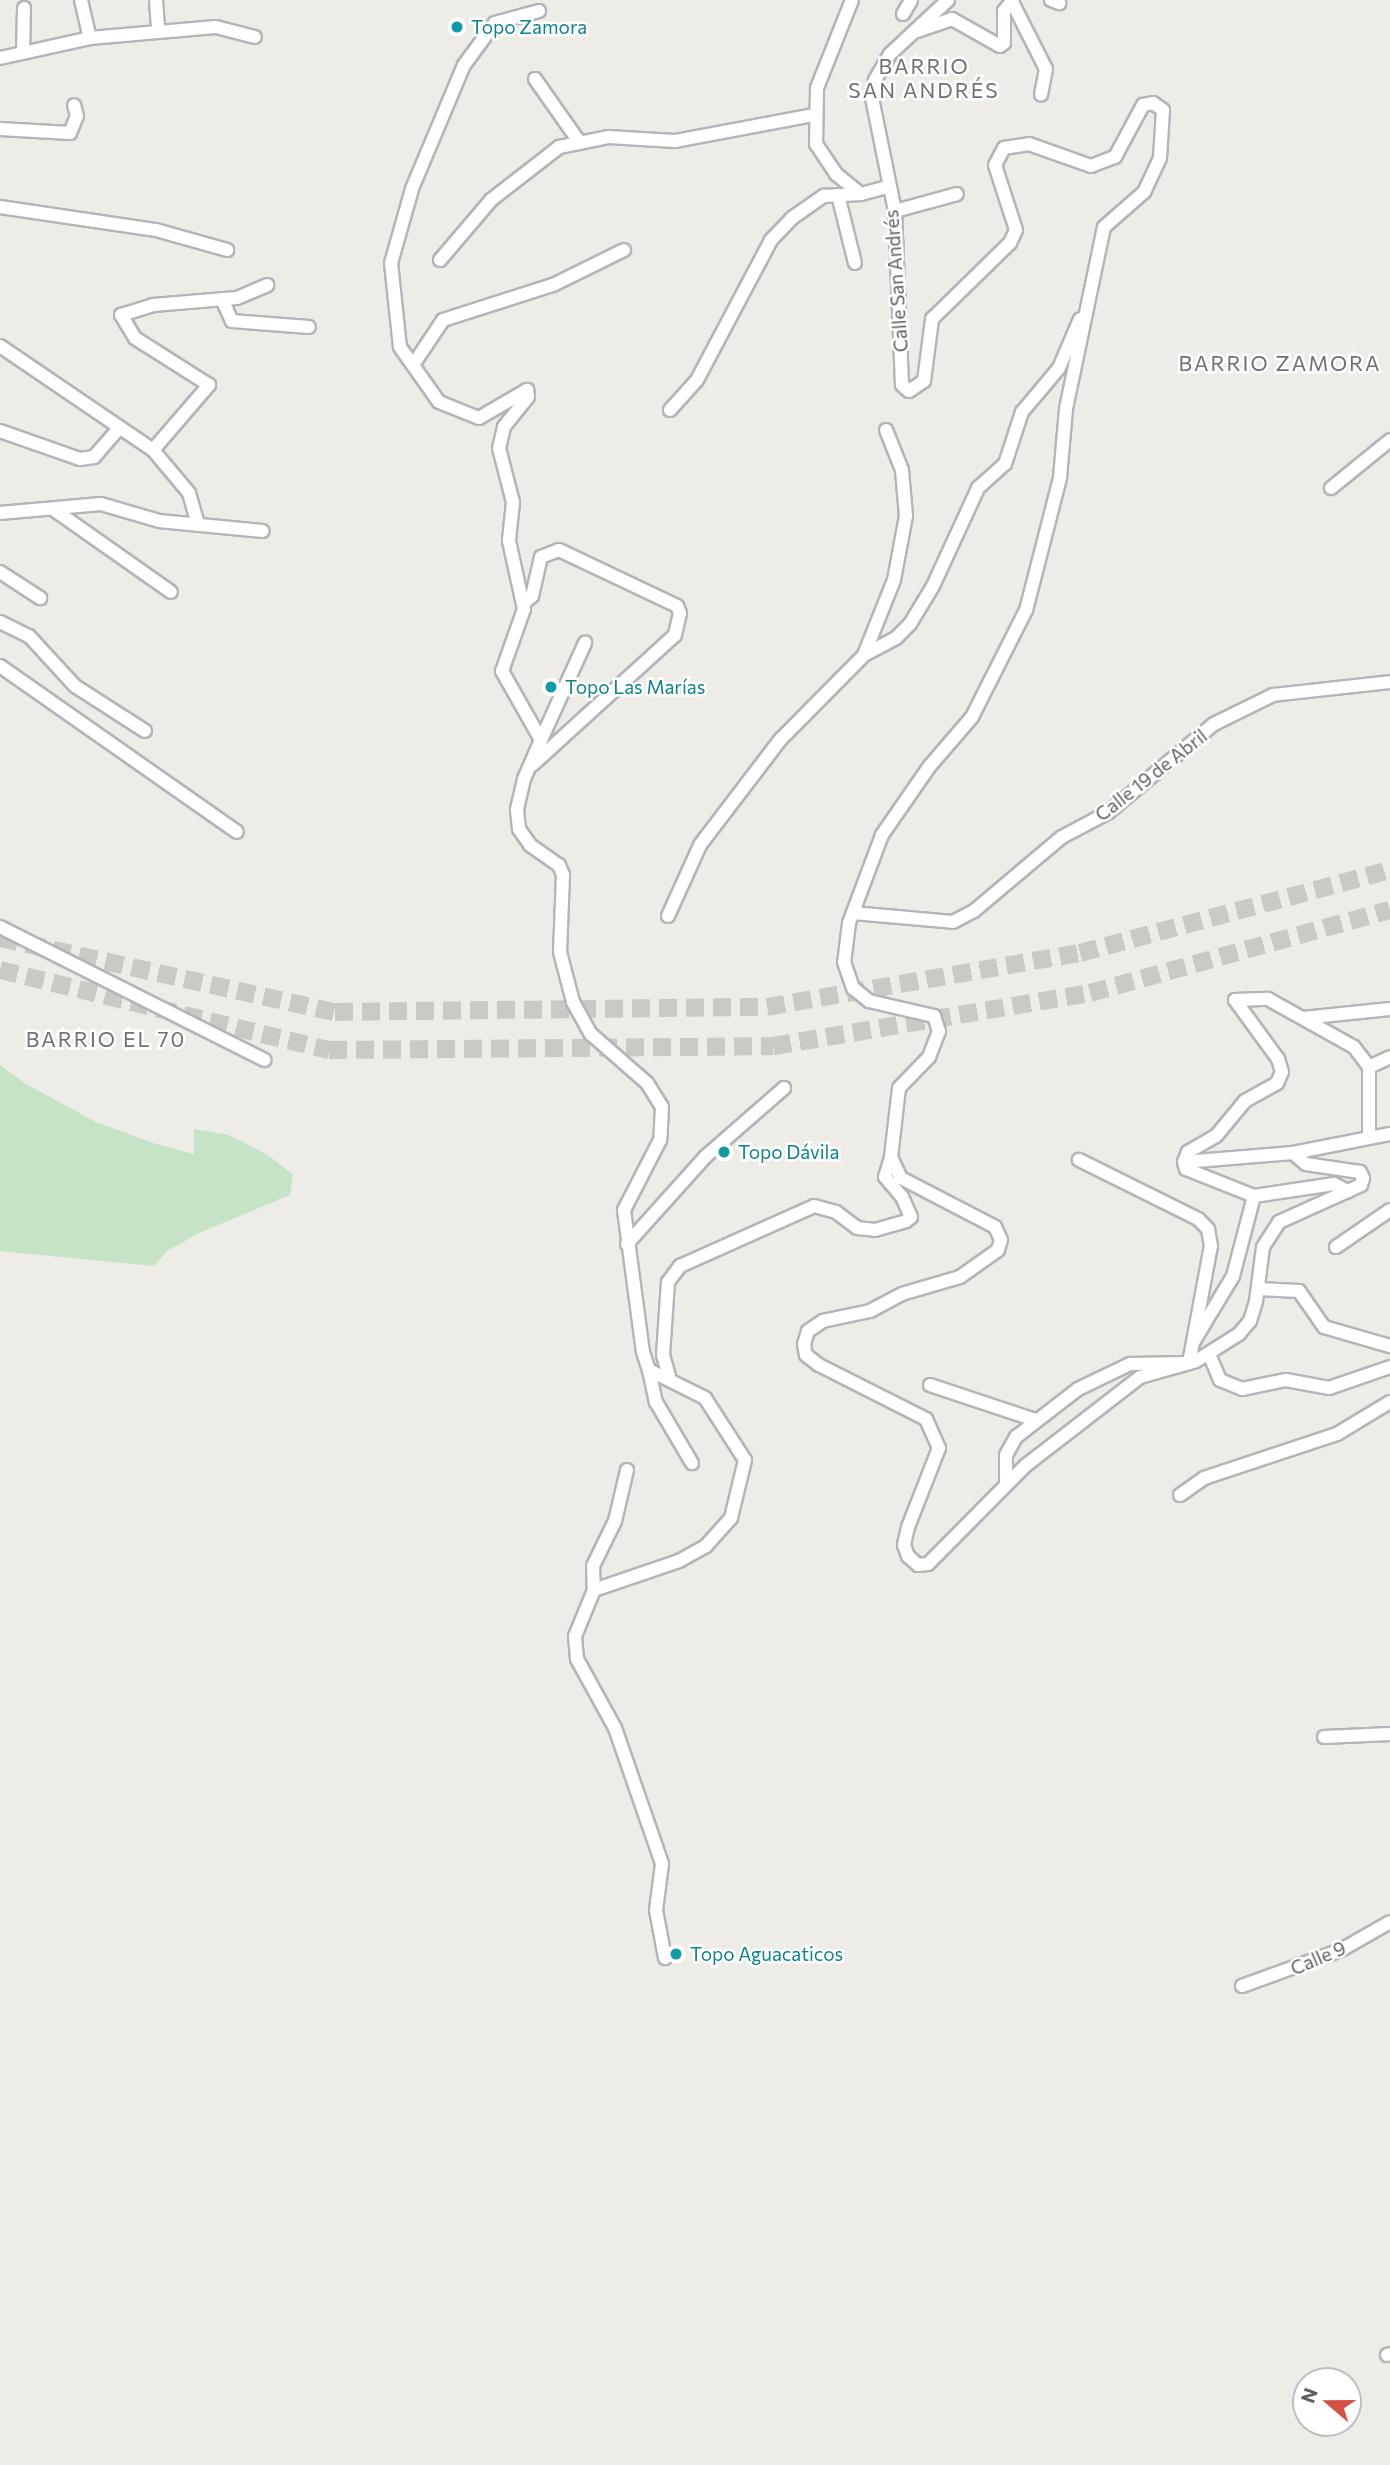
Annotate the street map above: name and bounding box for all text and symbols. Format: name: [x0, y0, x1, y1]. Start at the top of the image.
place label: Topo Zamora: [471, 16, 587, 38]
marker: Topo Zamora: [449, 19, 465, 35]
district label: BARRIO SAN ANDRÉS: [850, 53, 998, 103]
street label: Calle San Andrés: [880, 209, 912, 353]
district label: BARRIO ZAMORA: [1180, 350, 1380, 376]
place label: Topo Las Marías: [565, 676, 705, 698]
marker: Topo Las Marías: [543, 679, 559, 695]
street label: Calle 19 de Abril: [1090, 724, 1212, 826]
district label: BARRIO EL 70: [27, 1026, 185, 1052]
place label: Topo Dávila: [738, 1141, 839, 1163]
marker: Topo Dávila: [716, 1144, 732, 1160]
street label: Calle 9: [1287, 1936, 1349, 1980]
place label: Topo Aguacaticos: [690, 1943, 843, 1965]
marker: Topo Aguacaticos: [668, 1946, 684, 1962]
north arrow: [1292, 2367, 1362, 2437]
text: N: [1295, 2385, 1322, 2406]

